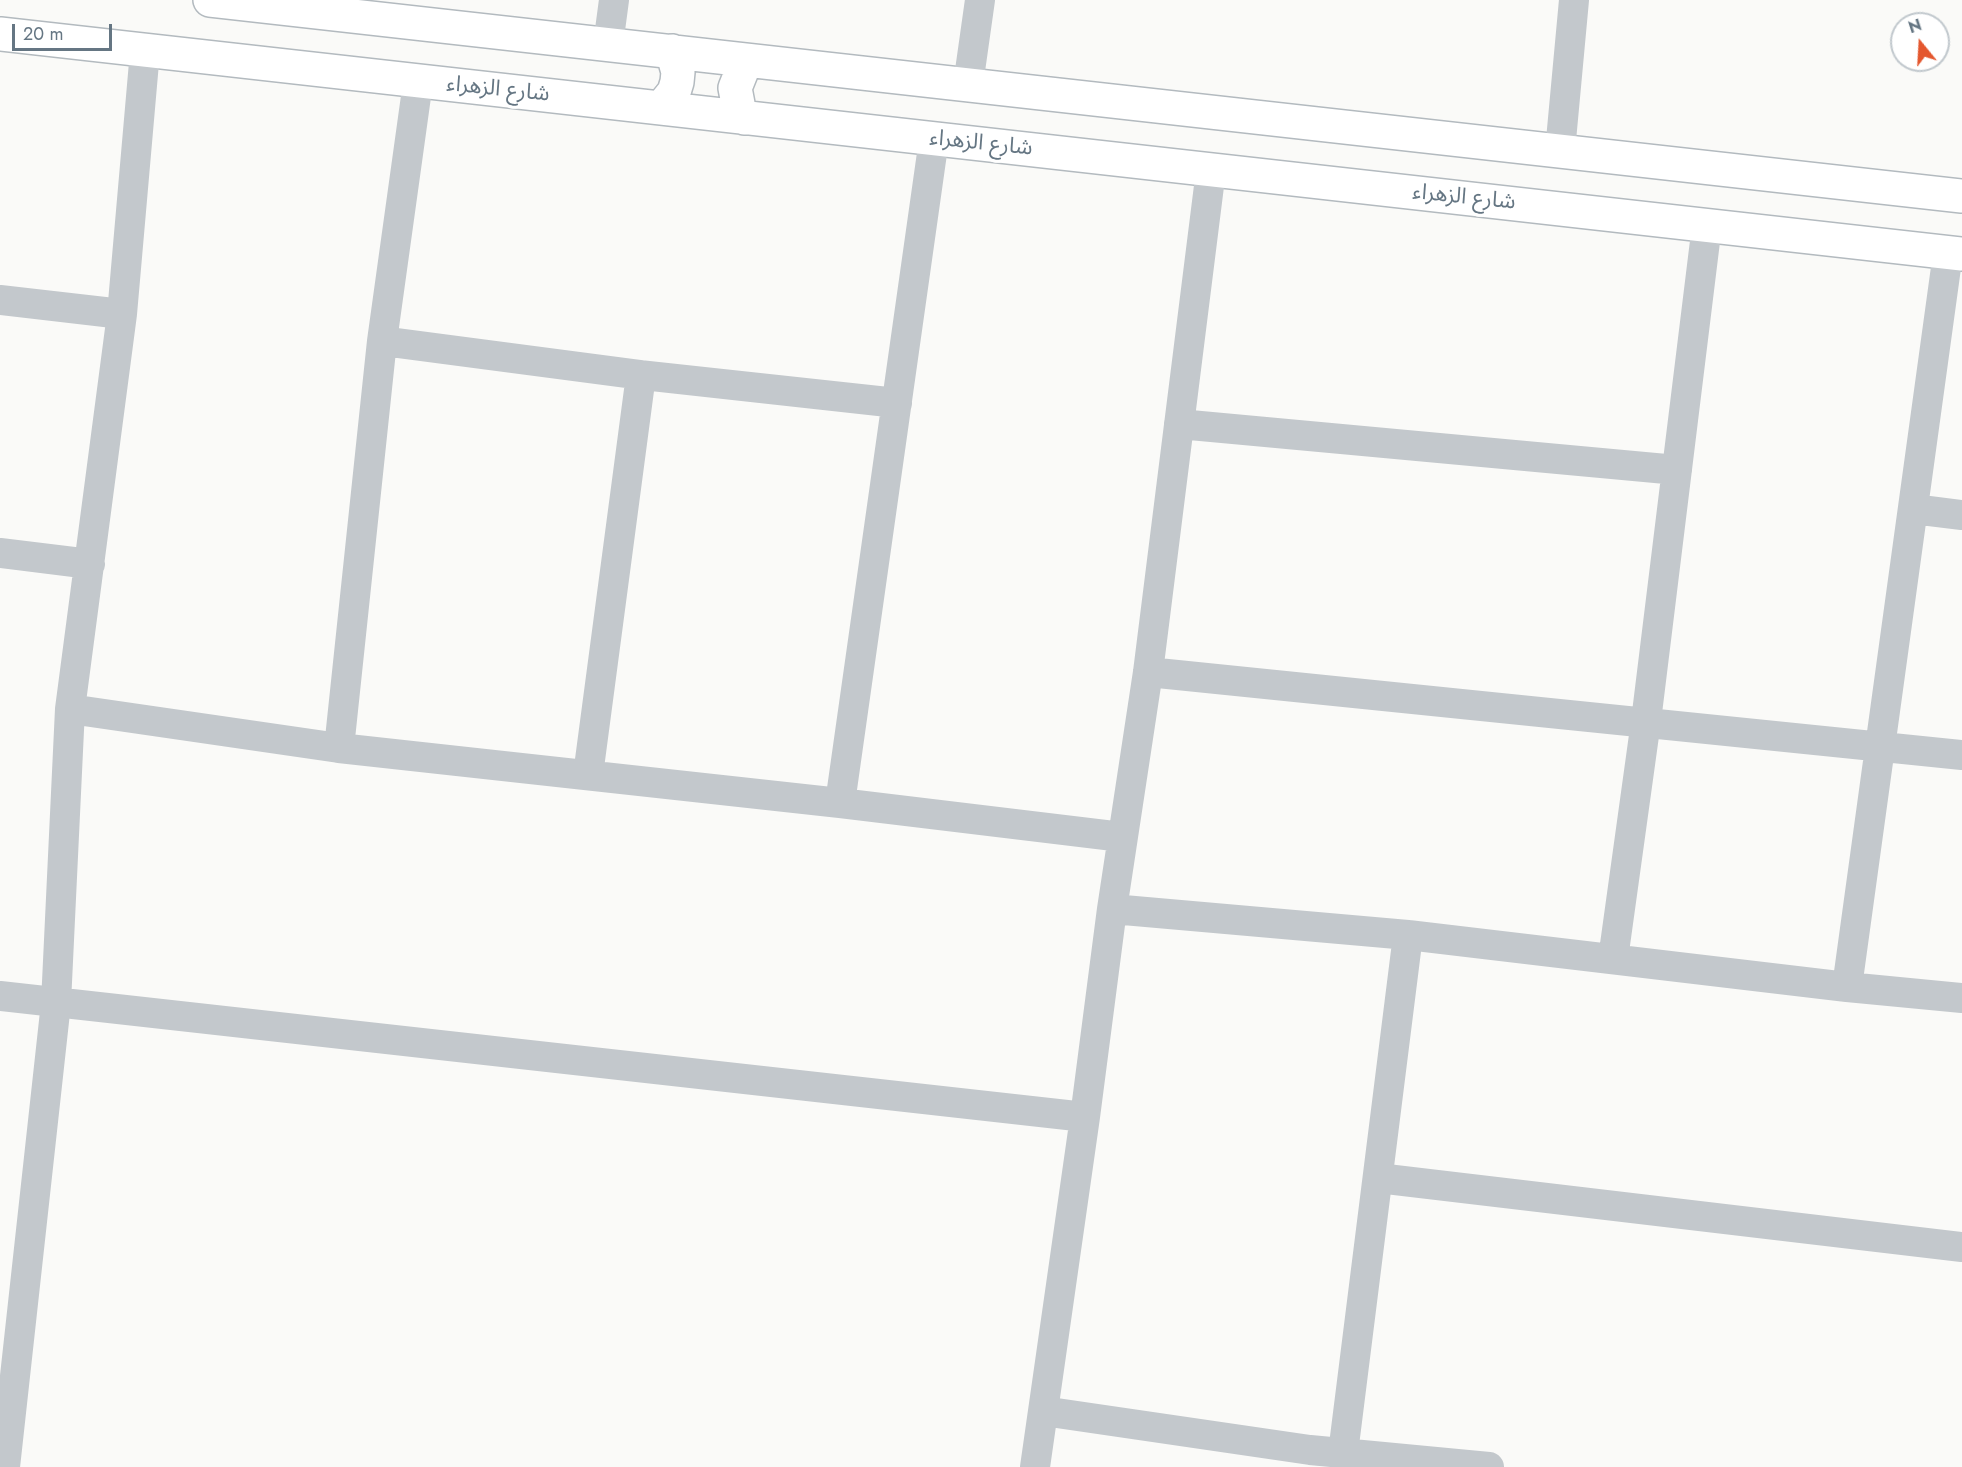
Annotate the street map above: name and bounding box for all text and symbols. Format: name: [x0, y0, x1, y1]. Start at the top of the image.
scale bar: [15, 12, 116, 50]
north arrow: [1890, 12, 1950, 72]
text: N: [1905, 13, 1925, 39]
text: 20 m: [23, 21, 63, 47]
street label: شارع الزهراء: [445, 71, 551, 109]
street label: شارع الزهراء: [928, 125, 1034, 163]
street label: شارع الزهراء: [1411, 179, 1517, 217]

